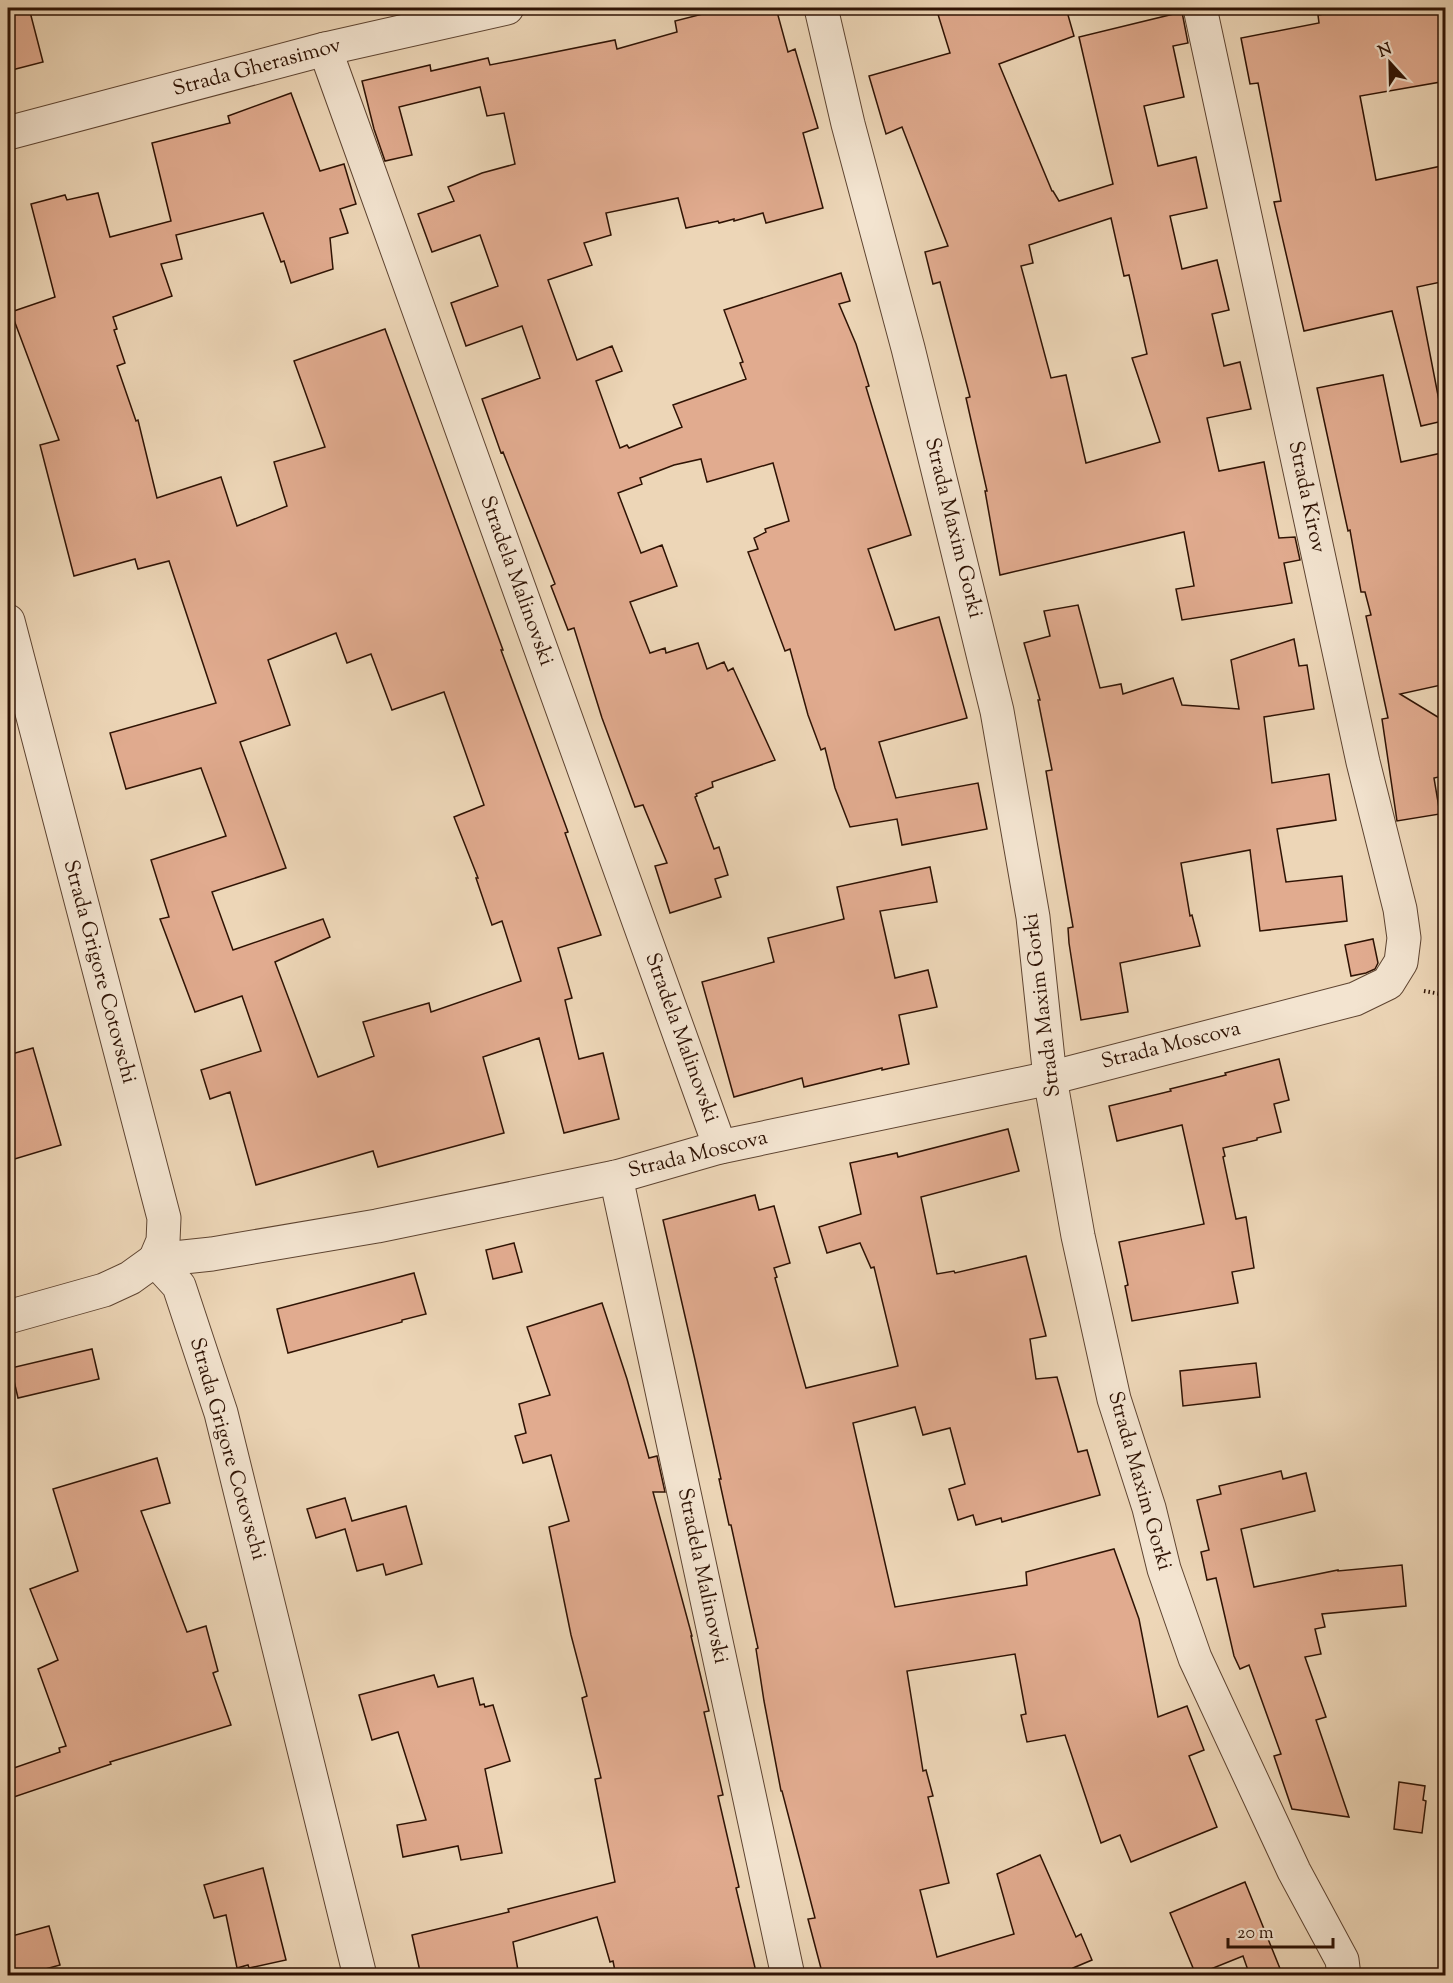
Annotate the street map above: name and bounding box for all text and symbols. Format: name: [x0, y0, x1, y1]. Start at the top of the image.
street label: Strada Gherasimov: [170, 31, 344, 105]
north arrow: [1360, 33, 1420, 93]
text: N: [1375, 38, 1396, 64]
street label: Strada Maxim Gorki: [916, 435, 990, 621]
street label: Strada Kirov: [1279, 438, 1333, 556]
street label: Stradela Malinovski: [471, 492, 561, 670]
street label: Strada Grigore Cotovschi: [55, 857, 143, 1087]
street label: Strada Maxim Gorki: [1017, 911, 1069, 1099]
street label: Stradela Malinovski: [636, 949, 726, 1127]
street label: Strada Moscova: [1098, 1014, 1244, 1078]
street label: Strada Moscova: [625, 1123, 771, 1187]
street label: Strada Grigore Cotovschi: [181, 1334, 273, 1564]
street label: Strada Maxim Gorki: [1099, 1388, 1179, 1574]
street label: Stradela Malinovski: [669, 1485, 735, 1667]
scale bar: [1228, 1911, 1333, 1949]
text: 20 m: [1237, 1921, 1274, 1947]

